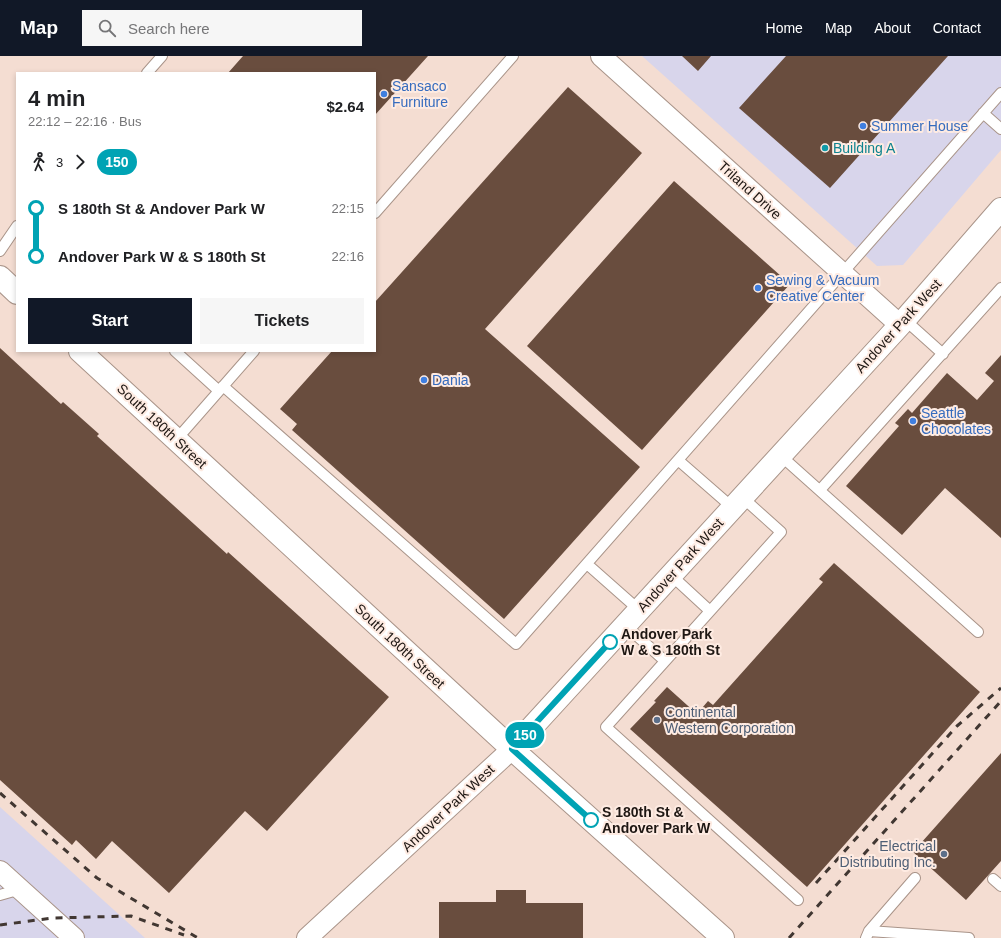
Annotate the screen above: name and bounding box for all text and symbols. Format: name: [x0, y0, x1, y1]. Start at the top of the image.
search box: [82, 10, 362, 46]
text: Map: [20, 17, 58, 38]
icon: search: [96, 17, 118, 39]
text: Search here: [128, 20, 210, 37]
text: Home: [766, 20, 803, 36]
text: Map: [825, 20, 852, 36]
text: About: [874, 20, 911, 36]
text: Contact: [933, 20, 981, 36]
place label: Sansaco Furniture: [392, 78, 448, 110]
text: 4 min: [28, 86, 85, 111]
marker: Sansaco Furniture: [379, 89, 389, 99]
text: $2.64: [326, 98, 364, 115]
text: 22:12 – 22:16 · Bus: [28, 114, 141, 129]
place label: Summer House: [871, 118, 968, 134]
marker: Summer House: [858, 121, 868, 131]
place label: Building A: [833, 140, 896, 156]
marker: Building A: [820, 143, 830, 153]
icon: walk: [28, 151, 50, 173]
icon: forward: [69, 151, 91, 173]
text: 150: [105, 154, 129, 170]
text: 3: [56, 155, 63, 170]
street label: Triland Drive: [715, 158, 785, 222]
text: S 180th St & Andover Park W: [58, 200, 265, 217]
text: 22:15: [331, 201, 364, 216]
text: Andover Park W & S 180th St: [58, 248, 266, 265]
text: 22:16: [331, 249, 364, 264]
place label: Sewing & Vacuum Creative Center: [766, 272, 879, 304]
street label: Andover Park West: [852, 276, 944, 376]
marker: Sewing & Vacuum Creative Center: [753, 283, 763, 293]
button: Start: [28, 298, 192, 344]
button: Tickets: [200, 298, 364, 344]
place label: Dania: [432, 372, 469, 388]
marker: Dania: [419, 375, 429, 385]
street label: South 180th Street: [114, 380, 210, 472]
place label: Seattle Chocolates: [921, 405, 991, 437]
marker: Seattle Chocolates: [908, 416, 918, 426]
street label: Andover Park West: [634, 515, 726, 615]
street label: South 180th Street: [352, 600, 448, 692]
place label: Andover Park W & S 180th St: [621, 626, 720, 658]
marker: Andover Park W & S 180th St: [602, 634, 618, 650]
place label: Continental Western Corporation: [665, 704, 794, 736]
marker: Continental Western Corporation: [652, 715, 662, 725]
line badge: 150: [502, 722, 548, 748]
text: 150: [513, 727, 537, 743]
street label: Andover Park West: [399, 761, 498, 855]
place label: S 180th St & Andover Park W: [602, 804, 711, 836]
marker: S 180th St & Andover Park W: [583, 812, 599, 828]
place label: Electrical Distributing Inc.: [840, 838, 936, 870]
marker: Electrical Distributing Inc.: [939, 849, 949, 859]

